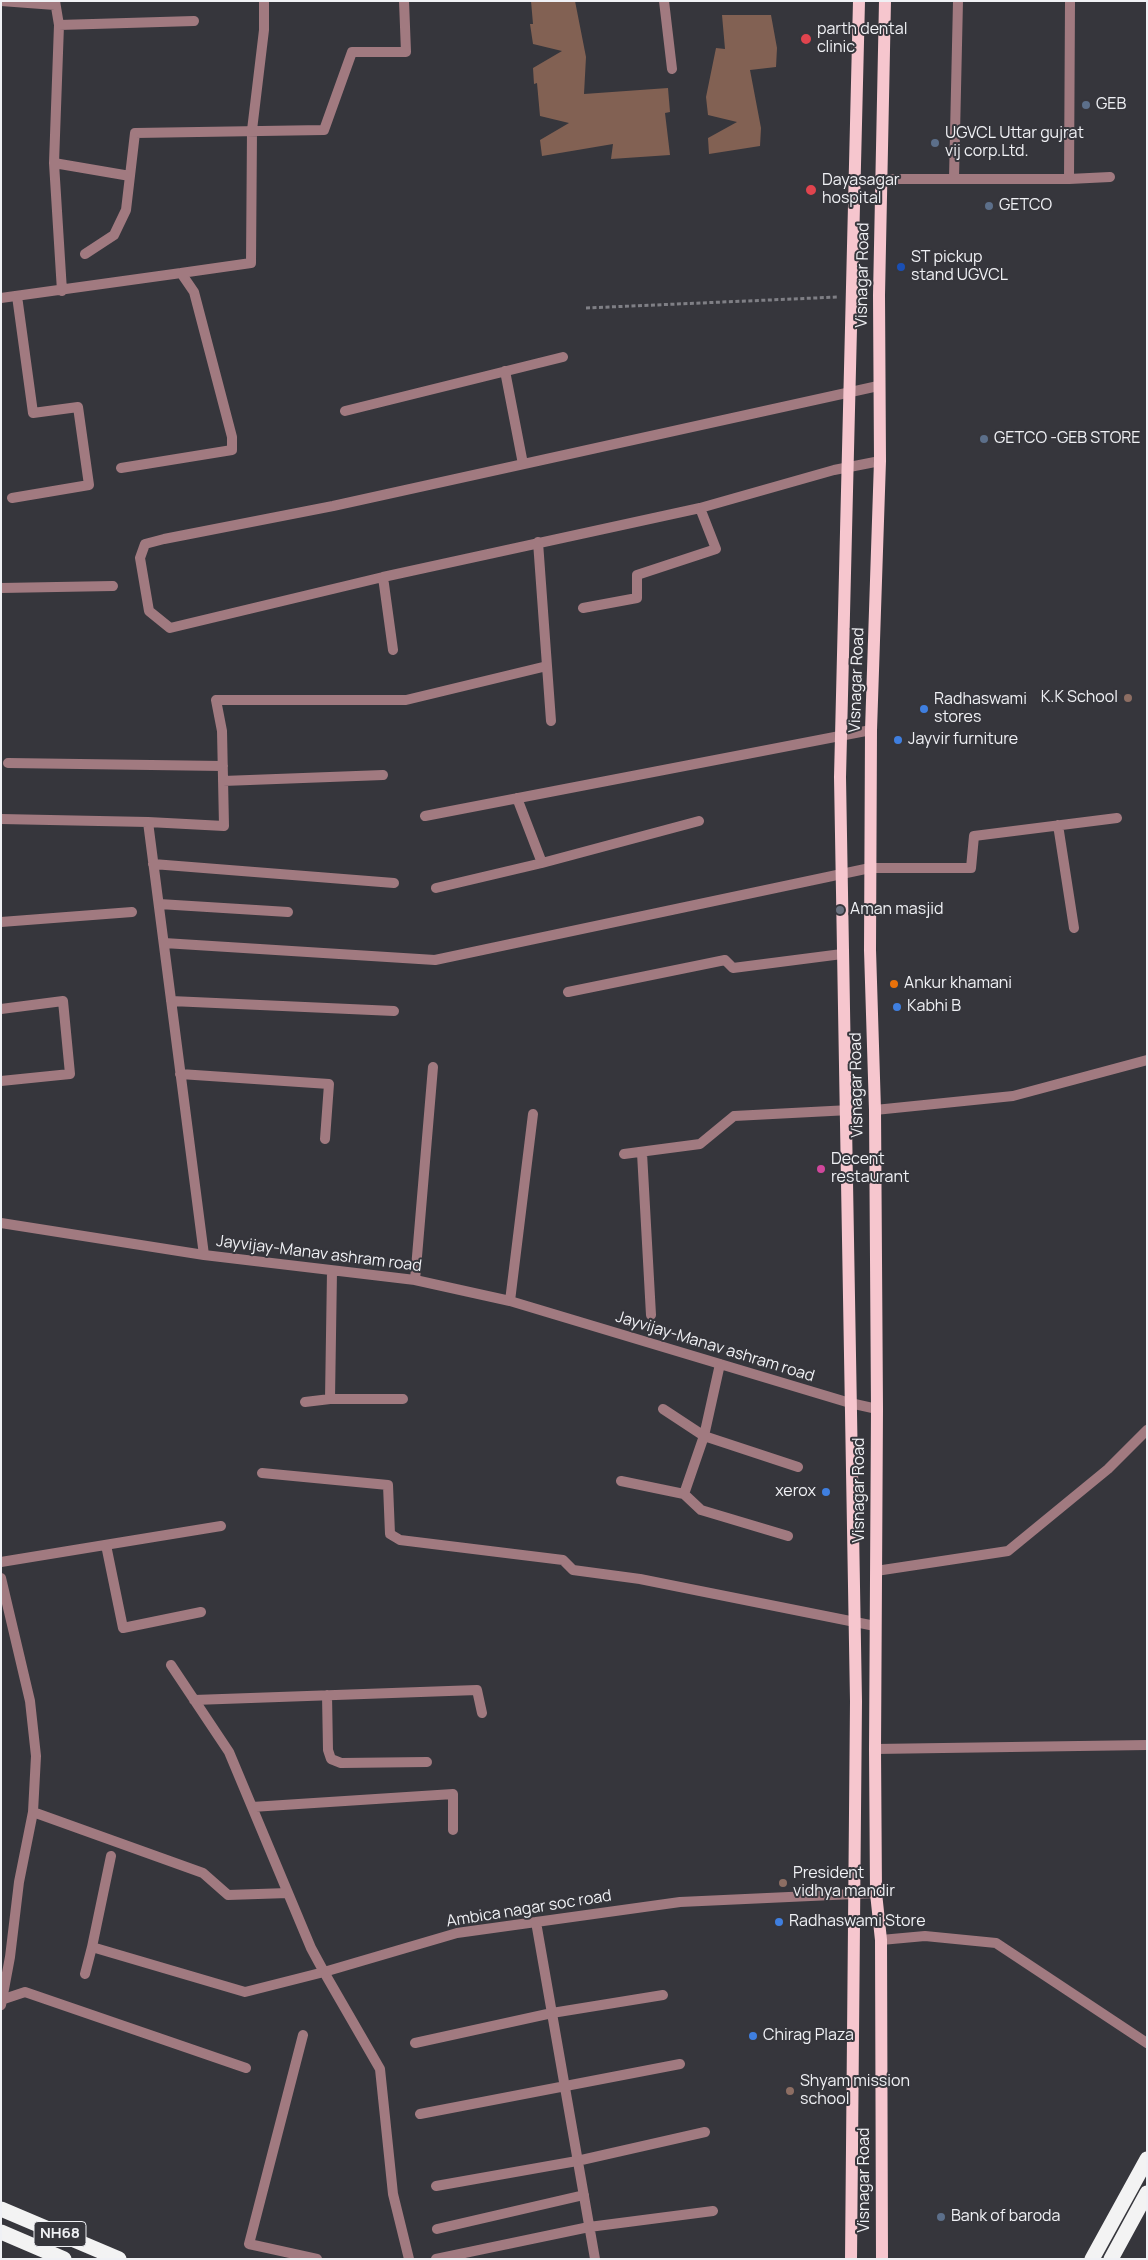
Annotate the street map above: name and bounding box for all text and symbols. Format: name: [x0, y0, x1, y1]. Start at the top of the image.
place label: parth dental clinic: [817, 20, 907, 58]
marker: parth dental clinic: [799, 32, 813, 46]
place label: GEB: [1096, 95, 1126, 115]
marker: GEB: [1080, 99, 1092, 111]
place label: UGVCL Uttar gujrat vij corp.Ltd.: [945, 124, 1084, 162]
marker: UGVCL Uttar gujrat vij corp.Ltd.: [929, 137, 941, 149]
place label: Dayasagar hospital: [822, 171, 900, 209]
marker: Dayasagar hospital: [804, 183, 818, 197]
place label: GETCO: [999, 196, 1052, 216]
marker: GETCO: [983, 200, 995, 212]
street label: Visnagar Road: [852, 222, 874, 328]
place label: ST pickup stand UGVCL: [911, 248, 1008, 286]
marker: ST pickup stand UGVCL: [895, 261, 907, 273]
place label: GETCO -GEB STORE: [994, 429, 1140, 449]
marker: GETCO -GEB STORE: [978, 433, 990, 445]
street label: Visnagar Road: [846, 627, 868, 733]
place label: K.K School: [1041, 688, 1118, 708]
place label: Radhaswami stores: [934, 690, 1027, 728]
marker: K.K School: [1122, 692, 1134, 704]
marker: Radhaswami stores: [918, 703, 930, 715]
place label: Jayvir furniture: [908, 730, 1018, 750]
marker: Jayvir furniture: [892, 734, 904, 746]
place label: Aman masjid: [850, 900, 943, 920]
marker: Aman masjid: [834, 904, 846, 916]
place label: Ankur khamani: [904, 974, 1012, 994]
marker: Ankur khamani: [888, 978, 900, 990]
place label: Kabhi B: [907, 997, 961, 1017]
marker: Kabhi B: [891, 1001, 903, 1013]
street label: Visnagar Road: [846, 1032, 868, 1138]
place label: Decent restaurant: [831, 1150, 909, 1188]
marker: Decent restaurant: [815, 1163, 827, 1175]
street label: Jayvijay-Manav ashram road: [215, 1232, 423, 1276]
street label: Jayvijay-Manav ashram road: [613, 1308, 817, 1386]
street label: Visnagar Road: [850, 1437, 870, 1543]
place label: xerox: [775, 1482, 816, 1502]
marker: xerox: [820, 1486, 832, 1498]
place label: President vidhya mandir: [793, 1864, 895, 1902]
marker: President vidhya mandir: [777, 1877, 789, 1889]
street label: Ambica nagar soc road: [445, 1886, 613, 1932]
place label: Radhaswami Store: [789, 1912, 925, 1932]
marker: Radhaswami Store: [773, 1916, 785, 1928]
place label: Chirag Plaza: [763, 2026, 854, 2046]
marker: Chirag Plaza: [747, 2030, 759, 2042]
place label: Shyam mission school: [800, 2072, 910, 2110]
marker: Shyam mission school: [784, 2085, 796, 2097]
street label: Visnagar Road: [855, 2127, 875, 2233]
place label: Bank of baroda: [951, 2207, 1060, 2227]
marker: Bank of baroda: [935, 2211, 947, 2223]
road number: NH68: [34, 2222, 86, 2246]

